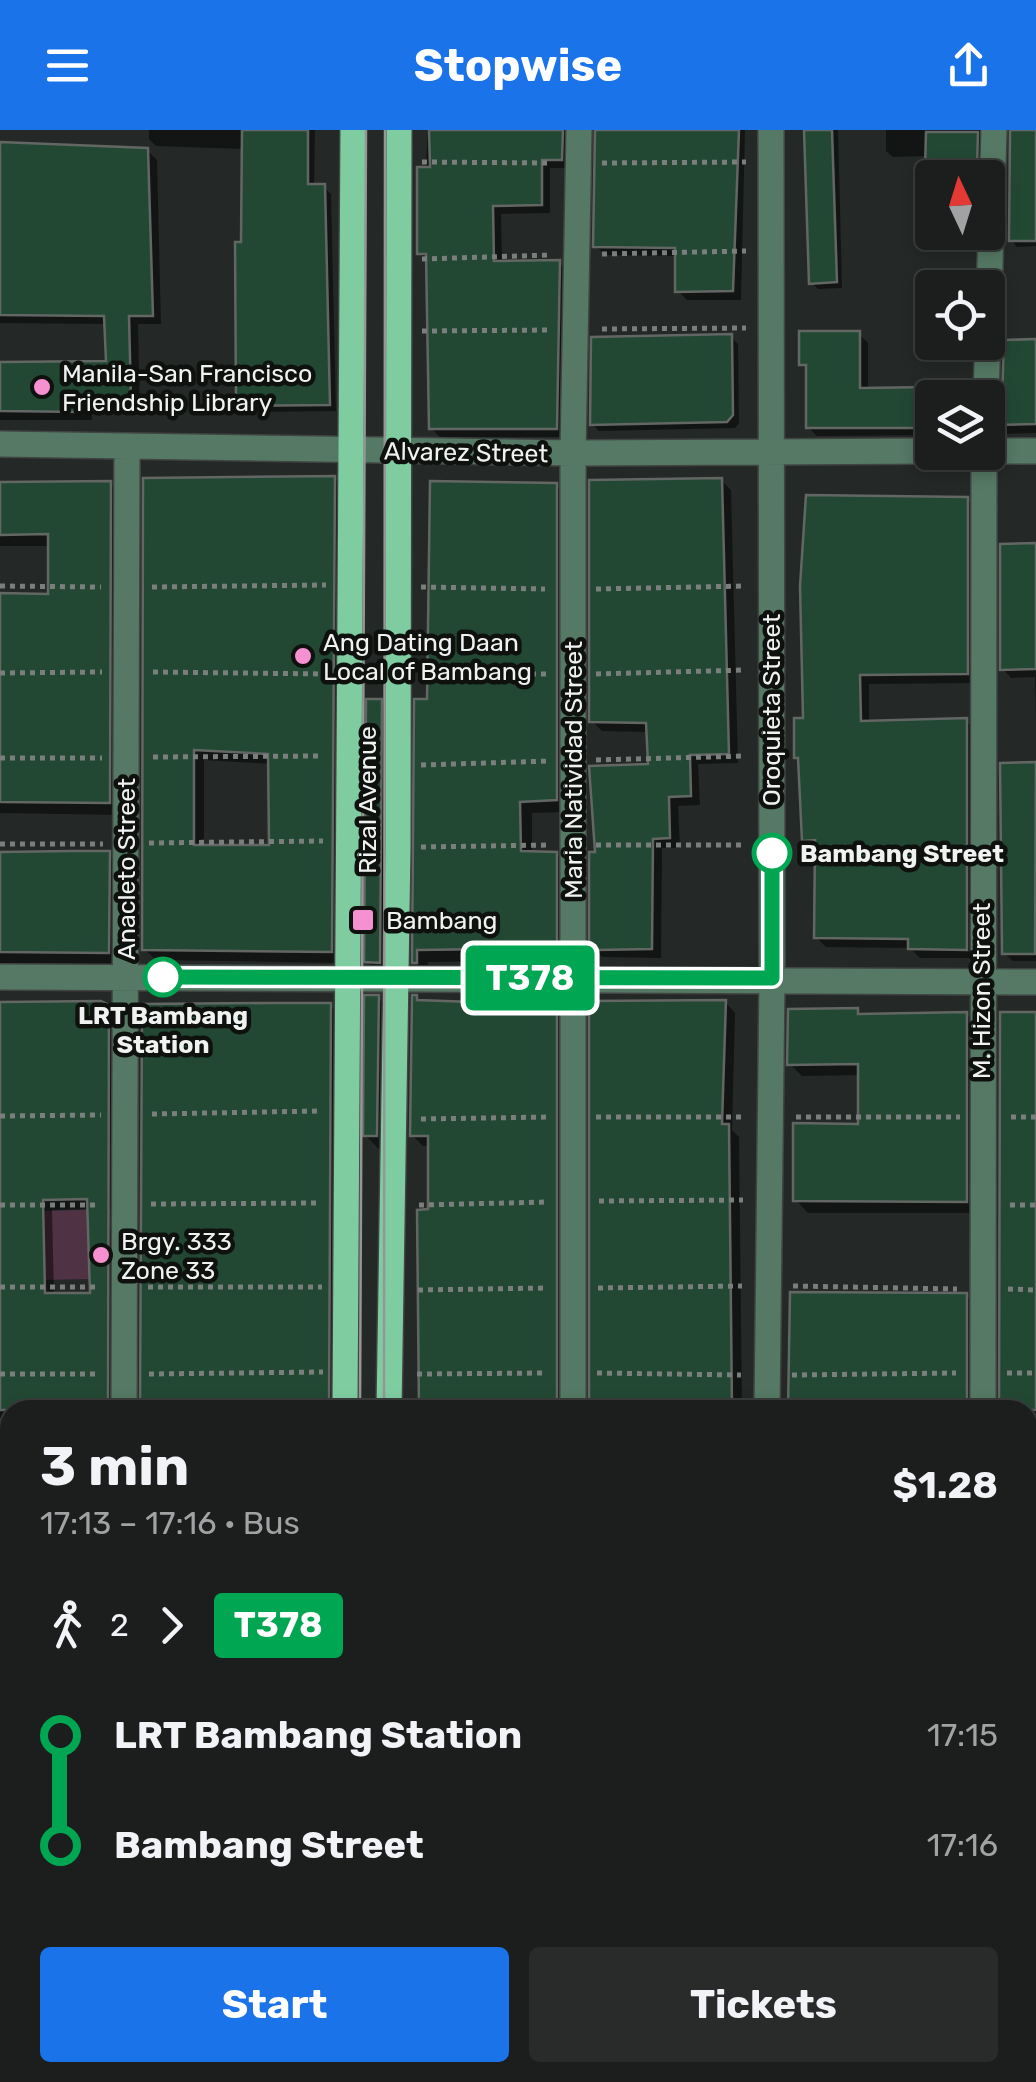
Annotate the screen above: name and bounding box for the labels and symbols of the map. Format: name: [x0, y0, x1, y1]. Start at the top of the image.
north arrow: [915, 160, 1005, 250]
place label: Manila-San Francisco Friendship Library: [62, 359, 312, 417]
marker: Manila-San Francisco Friendship Library: [31, 376, 53, 398]
street label: Alvarez Street: [384, 437, 549, 468]
street label: Oroquieta Street: [757, 614, 786, 806]
place label: Ang Dating Daan Local of Bambang: [323, 628, 532, 686]
street label: Maria Natividad Street: [559, 641, 588, 899]
marker: Ang Dating Daan Local of Bambang: [292, 645, 314, 667]
street label: Rizal Avenue: [353, 726, 382, 874]
street label: Anacleto Street: [112, 778, 141, 960]
marker: Bambang Street: [753, 834, 791, 872]
place label: Bambang Street: [800, 839, 1004, 868]
street label: M. Hizon Street: [967, 903, 996, 1079]
place label: Bambang: [386, 906, 497, 935]
marker: Bambang: [350, 907, 376, 933]
line badge: T378: [460, 946, 600, 1010]
marker: LRT Bambang Station: [144, 958, 182, 996]
place label: LRT Bambang Station: [78, 1001, 248, 1059]
place label: Brgy. 333 Zone 33: [121, 1227, 232, 1285]
marker: Brgy. 333 Zone 33: [90, 1244, 112, 1266]

